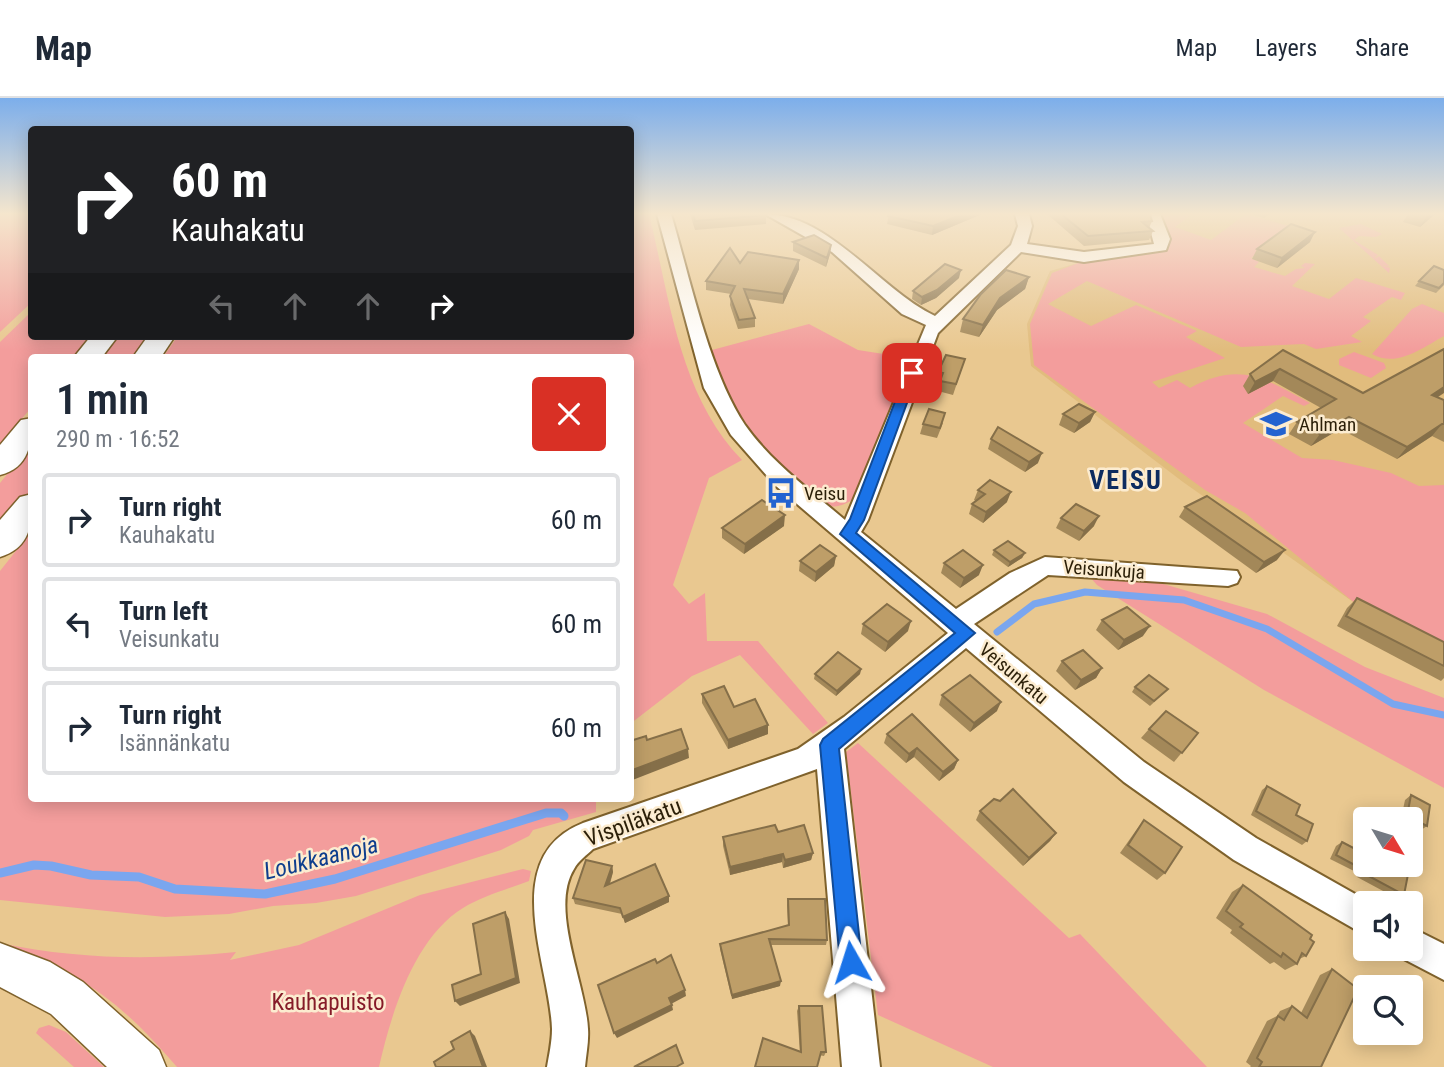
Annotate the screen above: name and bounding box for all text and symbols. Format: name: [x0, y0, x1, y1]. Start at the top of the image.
text: Map: [35, 29, 92, 68]
text: Map: [1176, 34, 1217, 62]
text: Layers: [1255, 34, 1317, 62]
text: Share: [1355, 34, 1409, 62]
text: 60 m: [171, 152, 268, 209]
icon: right: [56, 154, 147, 245]
text: Kauhakatu: [171, 211, 305, 249]
icon: left: [203, 287, 241, 325]
icon: ahead: [276, 287, 314, 325]
icon: ahead: [349, 287, 387, 325]
icon: right: [422, 287, 460, 325]
pin: [882, 343, 942, 403]
icon: arrive: [893, 354, 931, 392]
text: 1 min: [56, 375, 149, 424]
button: close: [532, 377, 606, 451]
school or university icon: Ahlman: [1259, 407, 1293, 441]
place label: Ahlman: [1299, 413, 1356, 436]
text: 290 m · 16:52: [56, 426, 180, 453]
district label: VEISU: [1089, 465, 1163, 495]
bus stop icon: Veisu: [764, 476, 798, 510]
place label: Veisu: [804, 482, 845, 505]
text: Turn right: [119, 492, 221, 522]
icon: right: [60, 501, 98, 539]
text: 60 m: [551, 505, 602, 535]
text: Kauhakatu: [119, 522, 215, 549]
street label: Veisunkuja: [1062, 555, 1146, 584]
text: Turn left: [119, 596, 208, 626]
icon: left: [60, 605, 98, 643]
text: 60 m: [551, 609, 602, 639]
text: Veisunkatu: [119, 626, 220, 653]
street label: Veisunkatu: [974, 638, 1053, 709]
text: Turn right: [119, 700, 221, 730]
icon: right: [60, 709, 98, 747]
text: 60 m: [551, 713, 602, 743]
text: Isännänkatu: [119, 730, 230, 757]
street label: Vispiläkatu: [581, 793, 685, 852]
north arrow: [1353, 807, 1423, 877]
map controls: [1353, 807, 1423, 1045]
water label: Loukkaanoja: [261, 830, 381, 886]
button: sound: [1353, 891, 1423, 961]
position arrow: [814, 925, 888, 999]
button: search: [1353, 975, 1423, 1045]
park label: Kauhapuisto: [271, 989, 385, 1016]

